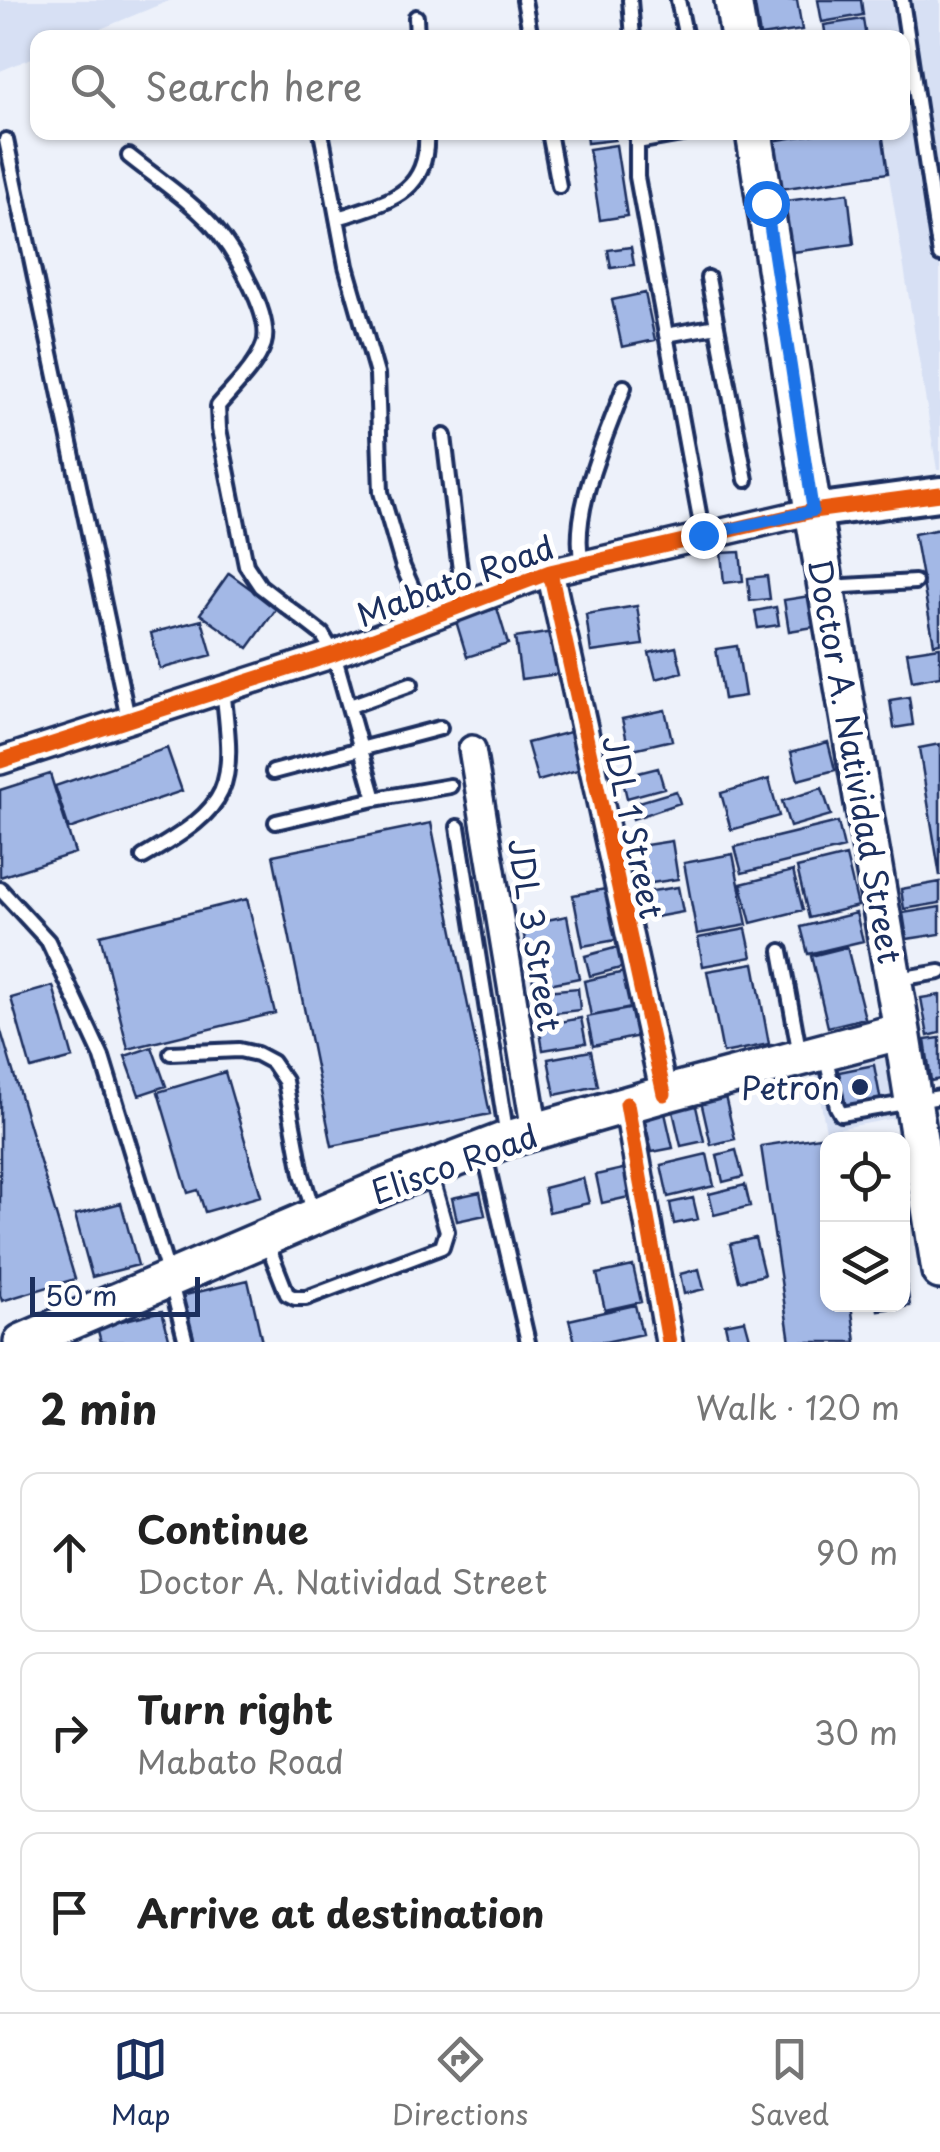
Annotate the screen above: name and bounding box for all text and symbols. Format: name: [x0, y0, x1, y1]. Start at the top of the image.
search box: [30, 30, 910, 140]
text: Search here: [145, 57, 362, 114]
icon: search: [65, 58, 120, 113]
route start: [744, 181, 790, 227]
route end: [681, 513, 727, 559]
street label: Mabato Road: [350, 522, 560, 638]
street label: Doctor A. Natividad Street: [797, 555, 915, 967]
street label: JDL 1 Street: [591, 731, 677, 923]
street label: JDL 3 Street: [497, 835, 575, 1035]
place label: Petron: [741, 1063, 840, 1111]
marker: Petron: [849, 1076, 871, 1098]
street label: Elisco Road: [364, 1111, 544, 1215]
map controls: [820, 1132, 910, 1312]
button: locate: [820, 1132, 910, 1222]
button: layers: [820, 1222, 910, 1312]
scale bar: [30, 1272, 200, 1316]
text: 50 m: [45, 1273, 118, 1316]
text: 2 min: [40, 1376, 157, 1439]
text: Walk · 120 m: [696, 1383, 900, 1431]
text: Continue: [137, 1500, 308, 1557]
icon: ahead: [42, 1525, 97, 1580]
text: 90 m: [816, 1528, 898, 1576]
text: Doctor A. Natividad Street: [137, 1557, 547, 1605]
text: Turn right: [137, 1680, 333, 1737]
icon: right: [42, 1705, 97, 1760]
text: 30 m: [814, 1708, 898, 1756]
text: Mabato Road: [137, 1737, 344, 1785]
text: Arrive at destination: [137, 1884, 545, 1941]
icon: arrive: [42, 1885, 97, 1940]
tab: Map: [111, 2032, 171, 2135]
tab: Directions: [392, 2032, 528, 2135]
tab: Saved: [750, 2032, 829, 2135]

